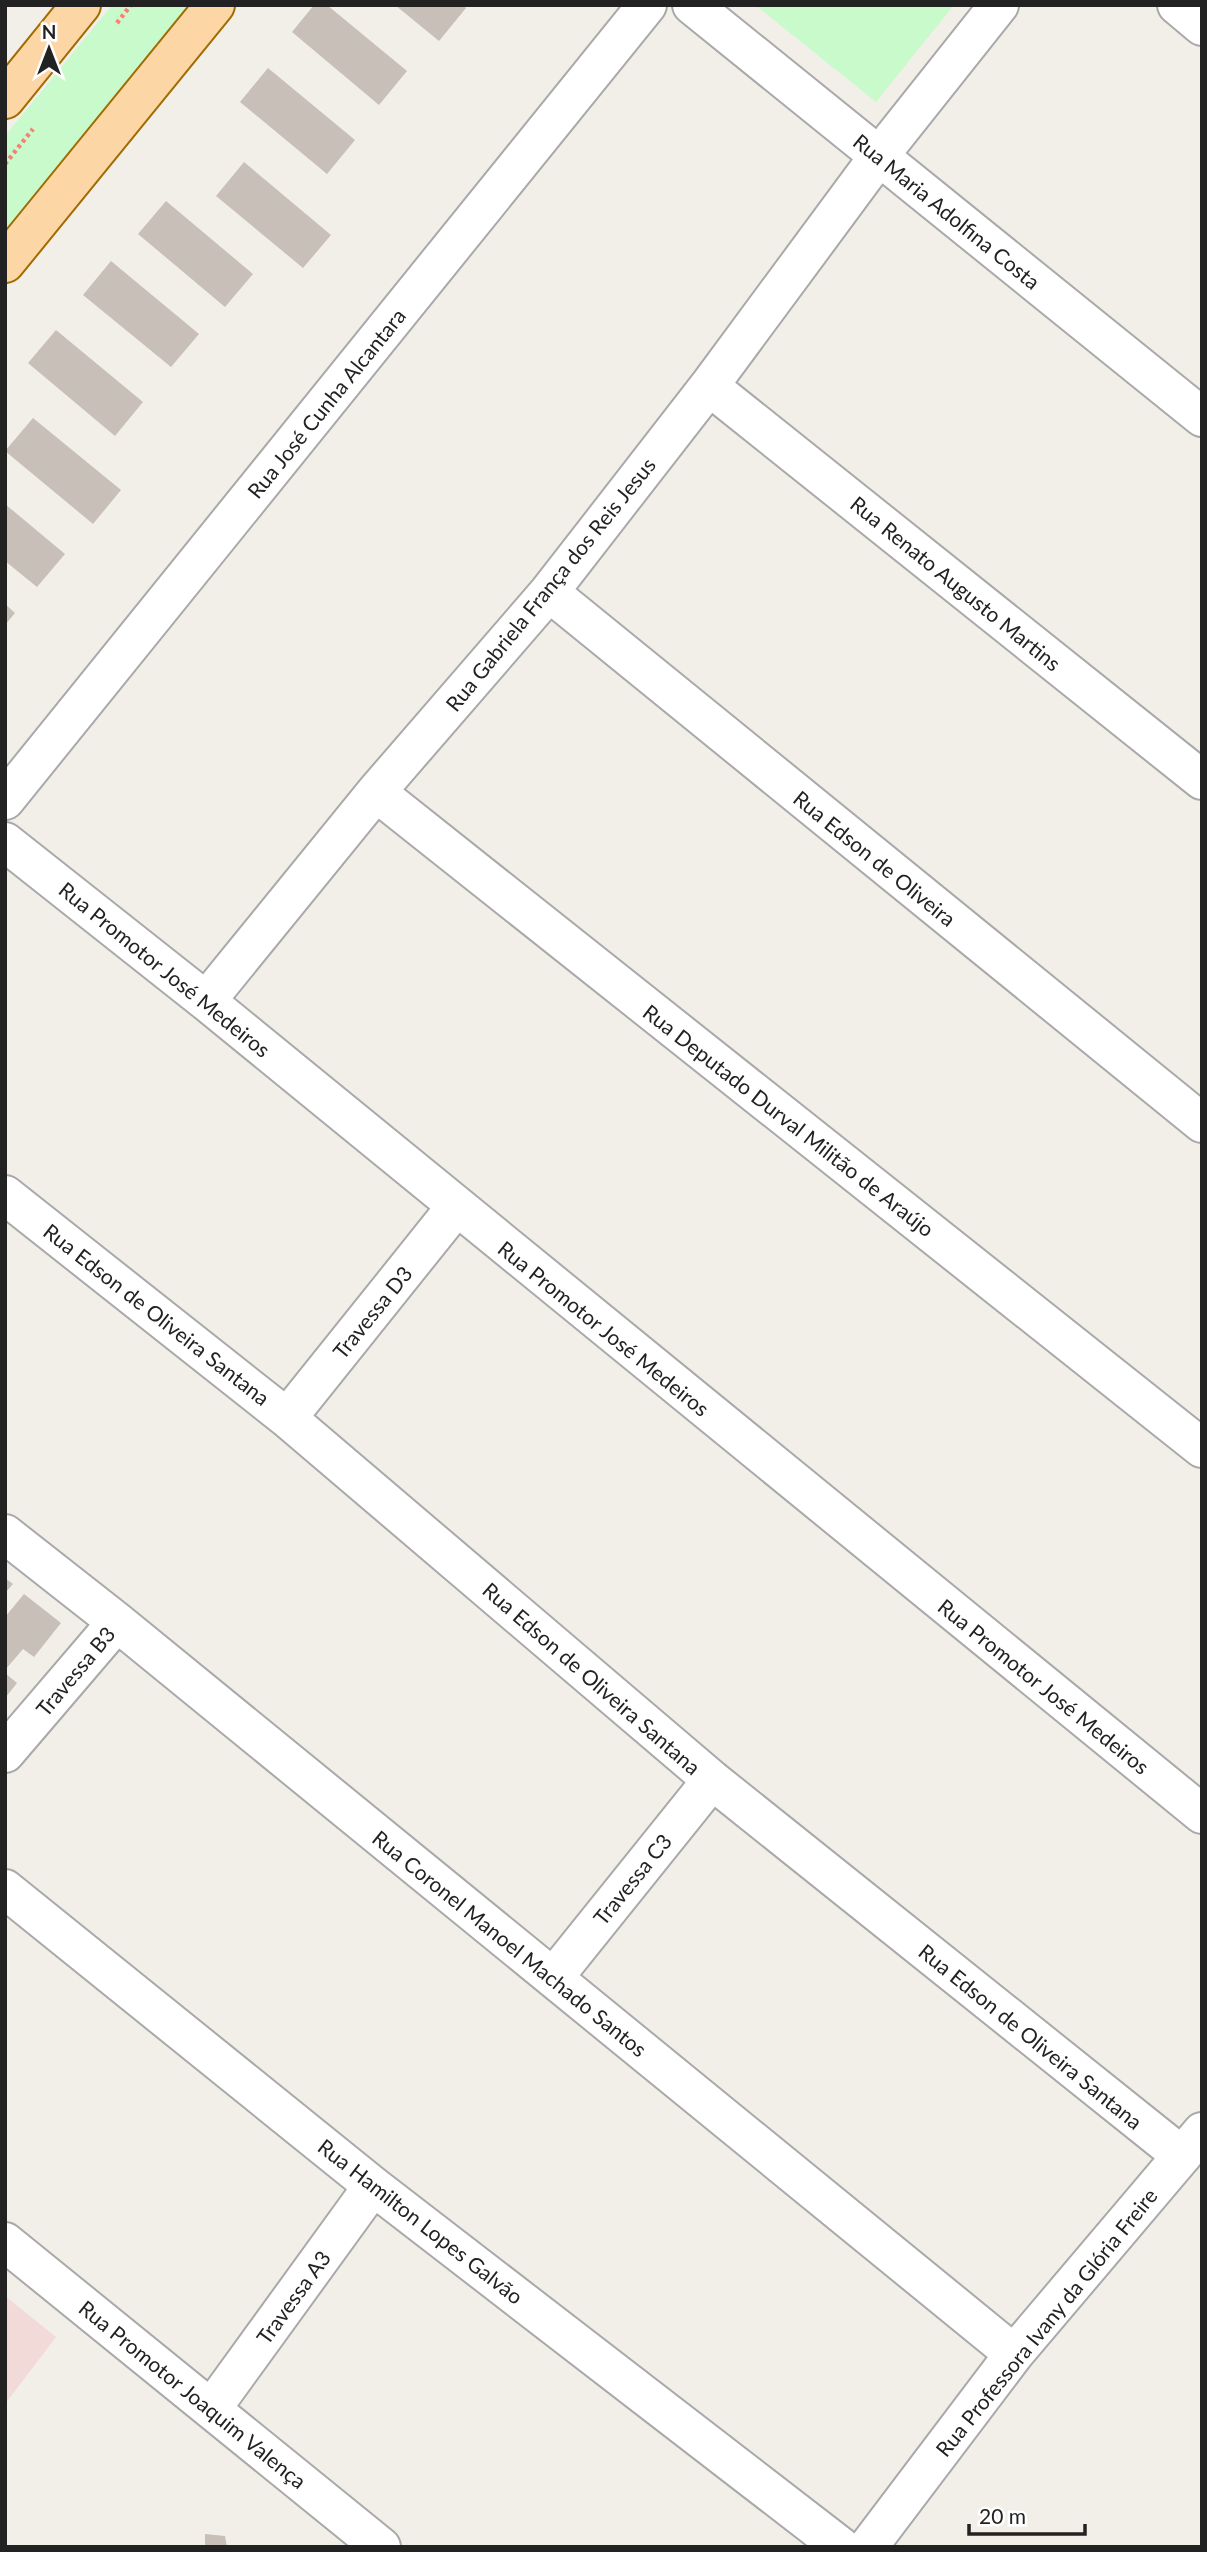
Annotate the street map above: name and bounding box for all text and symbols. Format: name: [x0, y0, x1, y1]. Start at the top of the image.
north arrow: [14, 14, 84, 84]
text: N: [42, 20, 56, 43]
street label: Rua Maria Adolfina Costa: [849, 128, 1045, 294]
street label: Rua José Cunha Alcantara: [242, 303, 410, 503]
street label: Rua Gabriela França dos Reis Jesus: [440, 452, 660, 716]
street label: Rua Renato Augusto Martins: [846, 491, 1066, 675]
street label: Rua Edson de Oliveira: [789, 785, 961, 931]
street label: Rua Promotor José Medeiros: [54, 876, 276, 1062]
street label: Rua Deputado Durval Militão de Araújo: [639, 999, 939, 1241]
street label: Rua Edson de Oliveira Santana: [39, 1218, 275, 1410]
street label: Rua Promotor José Medeiros: [493, 1235, 715, 1421]
street label: Travessa D3: [327, 1261, 417, 1363]
street label: Rua Edson de Oliveira Santana: [478, 1577, 706, 1779]
street label: Rua Promotor José Medeiros: [933, 1593, 1155, 1779]
street label: Travessa B3: [30, 1621, 120, 1721]
street label: Rua Coronel Manoel Machado Santos: [368, 1825, 652, 2061]
street label: Travessa C3: [588, 1829, 676, 1929]
street label: Rua Edson de Oliveira Santana: [914, 1938, 1148, 2134]
street label: Rua Hamilton Lopes Galvão: [314, 2133, 528, 2309]
street label: Rua Professora Ivany da Glória Freire: [930, 2183, 1162, 2461]
street label: Travessa A3: [251, 2246, 335, 2348]
street label: Rua Promotor Joaquim Valença: [74, 2295, 312, 2493]
scale bar: [969, 2492, 1084, 2536]
text: 20 m: [979, 2503, 1026, 2528]

